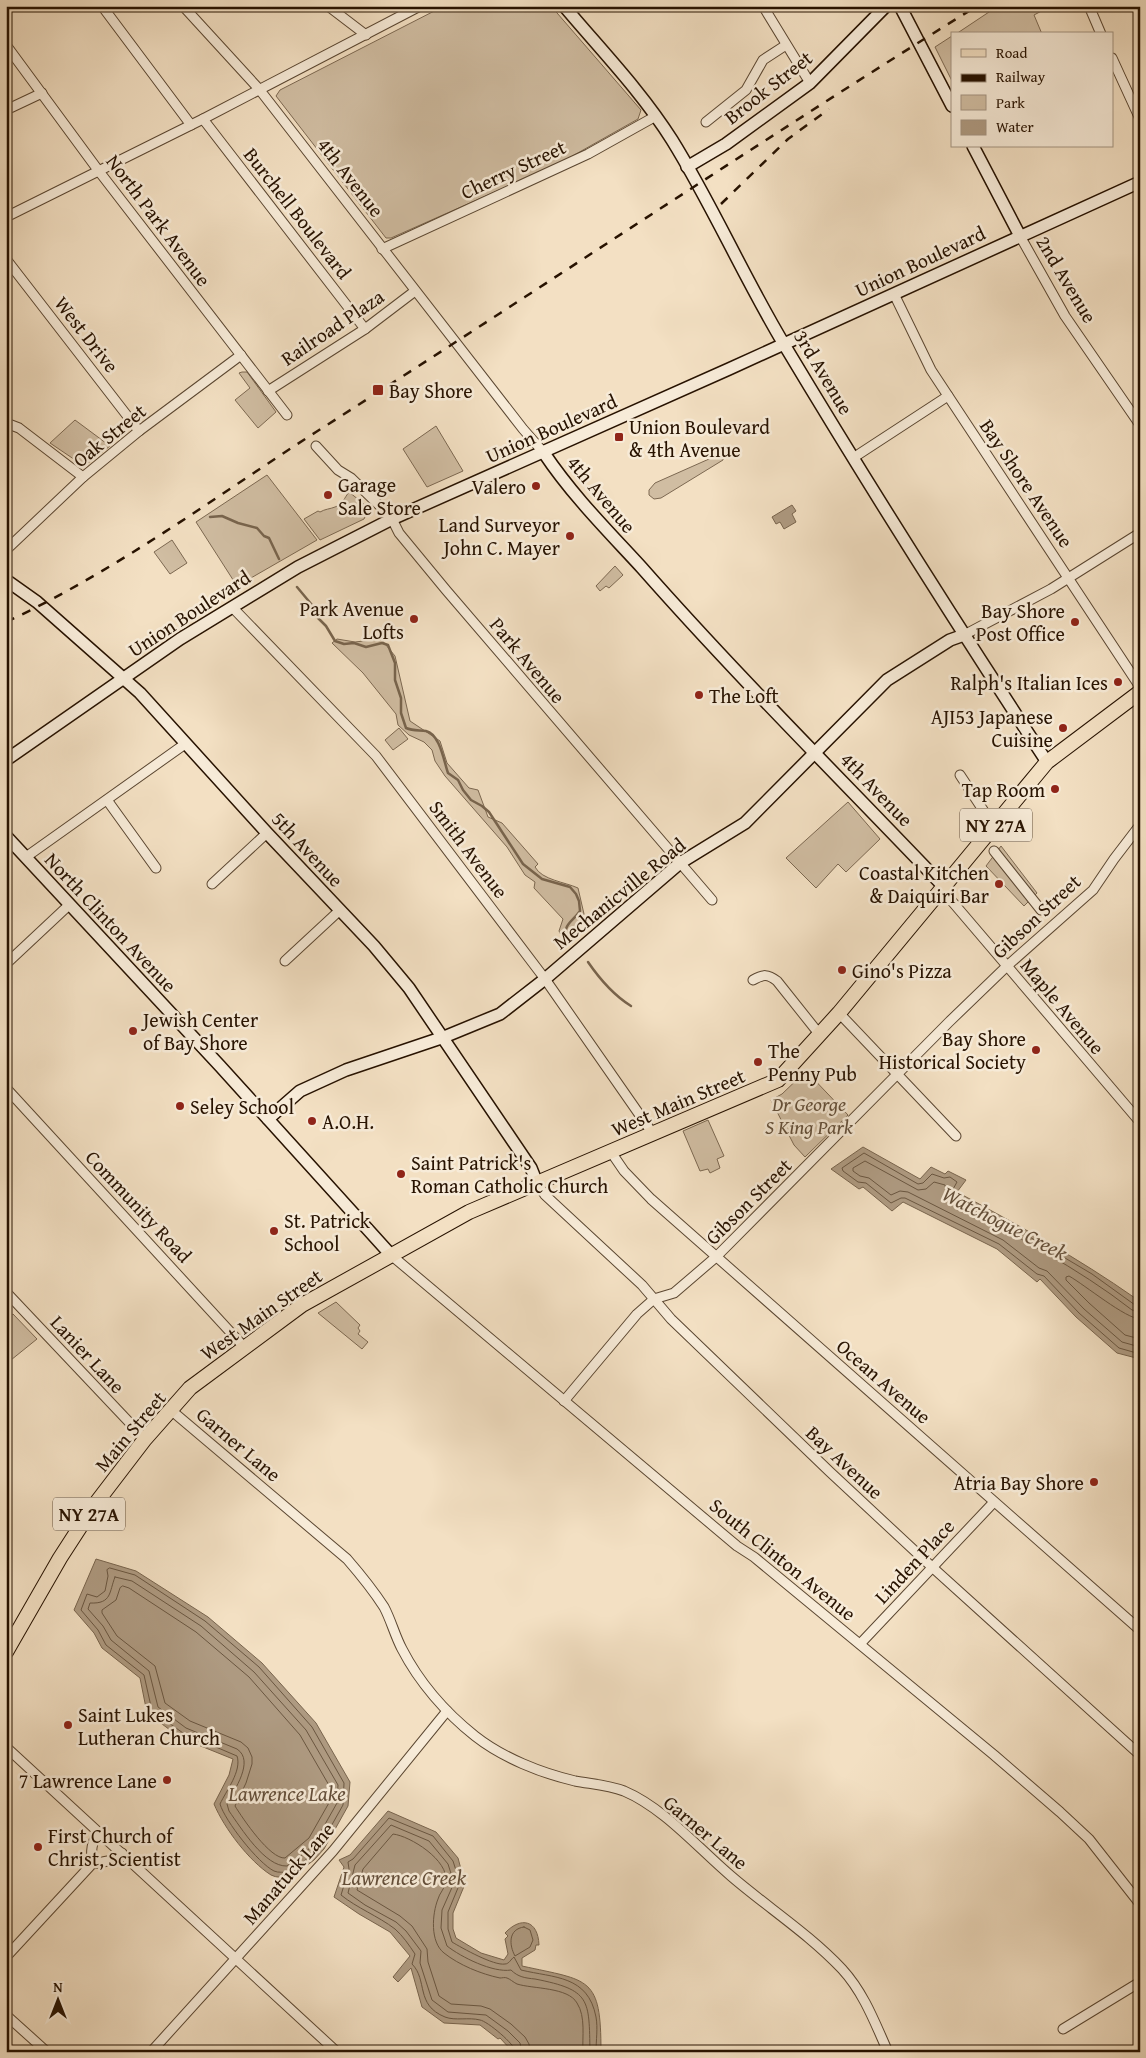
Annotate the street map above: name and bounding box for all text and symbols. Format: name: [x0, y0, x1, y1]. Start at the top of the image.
legend: [951, 32, 1114, 148]
text: Road: [996, 42, 1027, 63]
street label: Brook Street: [718, 43, 818, 131]
text: Railway: [996, 66, 1046, 87]
text: Park: [996, 92, 1025, 113]
text: Water: [996, 116, 1034, 137]
street label: 4th Avenue: [311, 131, 391, 223]
street label: Cherry Street: [456, 132, 570, 206]
street label: Burchell Boulevard: [237, 141, 359, 285]
street label: North Park Avenue: [100, 148, 218, 292]
street label: Union Boulevard: [850, 218, 990, 304]
street label: 2nd Avenue: [1029, 230, 1105, 328]
street label: Railroad Plaza: [275, 281, 390, 372]
street label: West Drive: [48, 290, 126, 378]
street label: 3rd Avenue: [787, 324, 861, 420]
place label: Bay Shore: [389, 376, 473, 405]
marker: Bay Shore: [371, 383, 385, 397]
street label: Union Boulevard: [481, 386, 622, 470]
street label: Oak Street: [66, 396, 152, 474]
place label: Union Boulevard & 4th Avenue: [629, 412, 770, 464]
street label: Bay Shore Avenue: [973, 413, 1081, 553]
marker: Union Boulevard & 4th Avenue: [613, 431, 625, 443]
street label: 4th Avenue: [561, 449, 643, 539]
place label: Garage Sale Store: [338, 470, 421, 522]
place label: Valero: [471, 472, 526, 501]
marker: Valero: [530, 480, 542, 492]
marker: Garage Sale Store: [322, 489, 334, 501]
place label: Land Surveyor John C. Mayer: [439, 510, 560, 562]
marker: Land Surveyor John C. Mayer: [564, 530, 576, 542]
street label: Union Boulevard: [122, 562, 256, 664]
place label: Park Avenue Lofts: [300, 594, 404, 646]
place label: Bay Shore Post Office: [976, 596, 1065, 648]
street label: Park Avenue: [483, 611, 573, 709]
marker: Park Avenue Lofts: [408, 613, 420, 625]
marker: Bay Shore Post Office: [1069, 616, 1081, 628]
place label: Ralph's Italian Ices: [951, 668, 1108, 697]
marker: Ralph's Italian Ices: [1112, 676, 1124, 688]
place label: The Loft: [709, 681, 779, 710]
marker: The Loft: [693, 689, 705, 701]
place label: AJI53 Japanese Cuisine: [931, 702, 1053, 754]
marker: AJI53 Japanese Cuisine: [1057, 722, 1069, 734]
street label: 4th Avenue: [834, 745, 920, 833]
place label: Tap Room: [962, 775, 1046, 804]
marker: Tap Room: [1049, 783, 1061, 795]
street label: Smith Avenue: [423, 794, 515, 904]
street label: 5th Avenue: [265, 805, 351, 893]
road number: NY 27A: [960, 808, 1032, 842]
street label: Mechanicville Road: [546, 830, 692, 956]
street label: North Clinton Avenue: [38, 846, 184, 998]
place label: Coastal Kitchen & Daiquiri Bar: [859, 858, 989, 910]
street label: Gibson Street: [985, 867, 1087, 965]
marker: Coastal Kitchen & Daiquiri Bar: [993, 878, 1005, 890]
street label: Maple Avenue: [1014, 952, 1112, 1060]
place label: Gino's Pizza: [852, 956, 952, 985]
marker: Gino's Pizza: [836, 964, 848, 976]
place label: Jewish Center of Bay Shore: [140, 1005, 258, 1057]
place label: Bay Shore Historical Society: [879, 1024, 1026, 1076]
marker: Jewish Center of Bay Shore: [127, 1025, 139, 1037]
place label: The Penny Pub: [768, 1036, 857, 1088]
marker: Bay Shore Historical Society: [1030, 1044, 1042, 1056]
marker: The Penny Pub: [752, 1056, 764, 1068]
street label: West Main Street: [607, 1061, 749, 1143]
park label: Dr George S King Park: [765, 1089, 854, 1141]
place label: Seley School: [190, 1092, 294, 1121]
marker: Seley School: [174, 1100, 186, 1112]
place label: A.O.H.: [322, 1107, 374, 1136]
marker: A.O.H.: [306, 1115, 318, 1127]
street label: Community Road: [79, 1143, 199, 1269]
place label: Saint Patrick's Roman Catholic Church: [411, 1148, 608, 1200]
street label: Gibson Street: [698, 1151, 798, 1251]
marker: Saint Patrick's Roman Catholic Church: [395, 1168, 407, 1180]
water label: Watchogue Creek: [937, 1178, 1073, 1268]
place label: St. Patrick School: [284, 1206, 371, 1258]
marker: St. Patrick School: [268, 1225, 280, 1237]
street label: West Main Street: [194, 1261, 328, 1367]
street label: Lanier Lane: [44, 1308, 132, 1400]
street label: Ocean Avenue: [830, 1332, 938, 1430]
street label: Main Street: [87, 1384, 173, 1478]
street label: Garner Lane: [190, 1400, 288, 1488]
street label: Bay Avenue: [800, 1418, 890, 1506]
place label: Atria Bay Shore: [953, 1468, 1084, 1497]
marker: Atria Bay Shore: [1088, 1476, 1100, 1488]
street label: South Clinton Avenue: [703, 1491, 863, 1627]
road number: NY 27A: [53, 1498, 125, 1530]
street label: Linden Place: [867, 1512, 961, 1610]
place label: Saint Lukes Lutheran Church: [78, 1700, 220, 1752]
marker: Saint Lukes Lutheran Church: [62, 1719, 74, 1731]
place label: 7 Lawrence Lane: [19, 1766, 157, 1795]
marker: 7 Lawrence Lane: [161, 1774, 173, 1786]
water label: Lawrence Lake: [227, 1778, 346, 1809]
street label: Garner Lane: [657, 1788, 755, 1876]
street label: Manatuck Lane: [235, 1815, 341, 1931]
place label: First Church of Christ, Scientist: [48, 1821, 181, 1873]
marker: First Church of Christ, Scientist: [32, 1841, 44, 1853]
water label: Lawrence Creek: [341, 1862, 467, 1893]
north arrow: [32, 1976, 82, 2026]
text: N: [53, 1977, 63, 1997]

